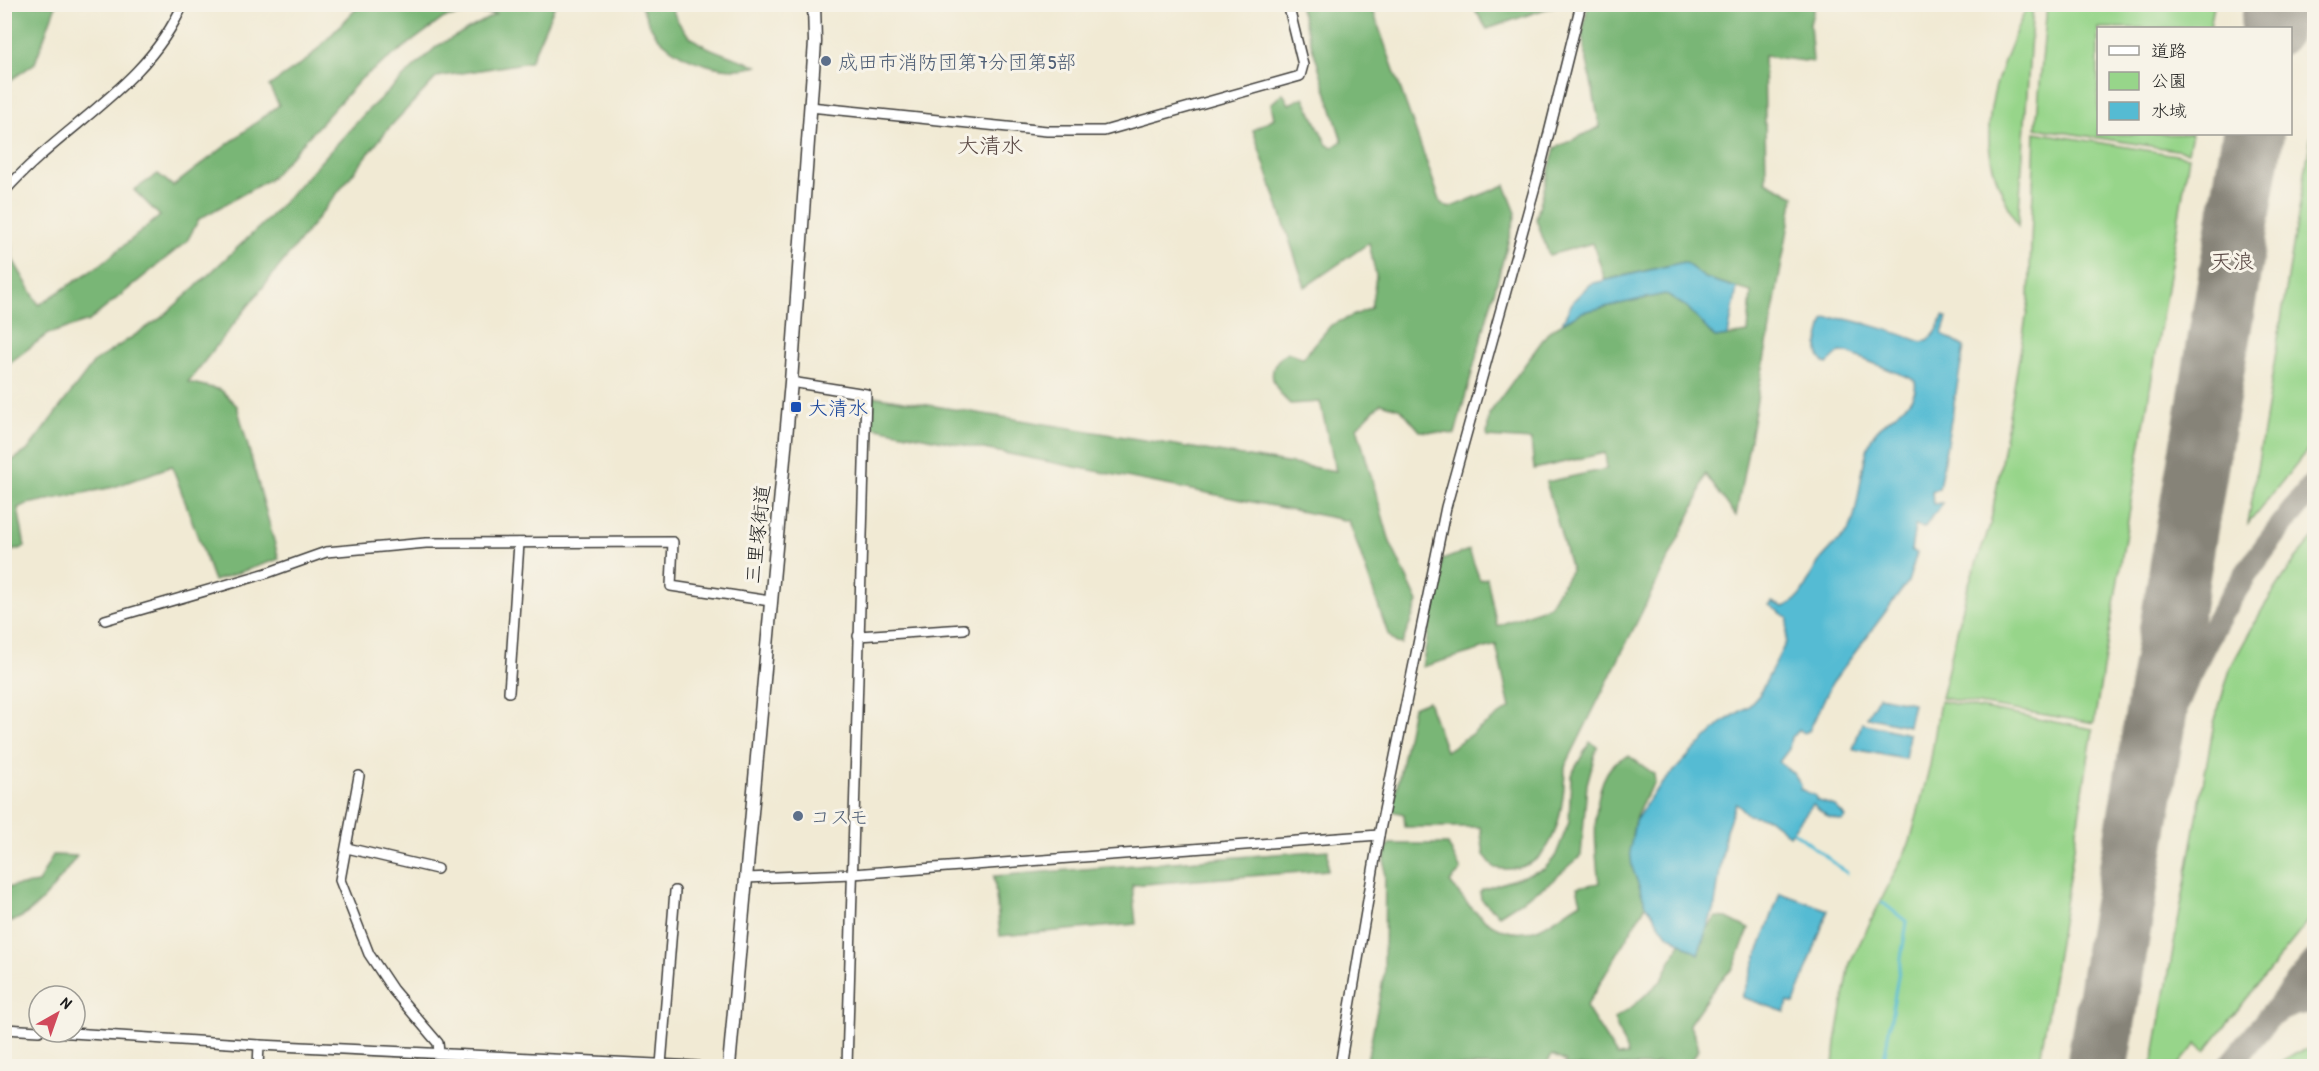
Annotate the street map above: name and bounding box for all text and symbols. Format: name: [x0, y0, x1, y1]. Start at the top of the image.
legend: [2097, 27, 2292, 135]
text: 道路: [2151, 38, 2187, 63]
place label: 成田市消防団第7分団第5部: [838, 48, 1076, 75]
marker: 成田市消防団第7分団第5部: [819, 54, 833, 68]
text: 公園: [2151, 68, 2187, 93]
text: 水域: [2151, 98, 2187, 123]
district label: 大清水: [957, 130, 1023, 160]
district label: 天浪: [2210, 246, 2254, 276]
place label: 大清水: [808, 394, 868, 421]
marker: 大清水: [789, 400, 803, 414]
street label: 三里塚街道: [738, 483, 776, 585]
place label: コスモ: [810, 803, 869, 830]
marker: コスモ: [791, 809, 805, 823]
north arrow: [27, 984, 87, 1044]
text: N: [56, 991, 77, 1014]

